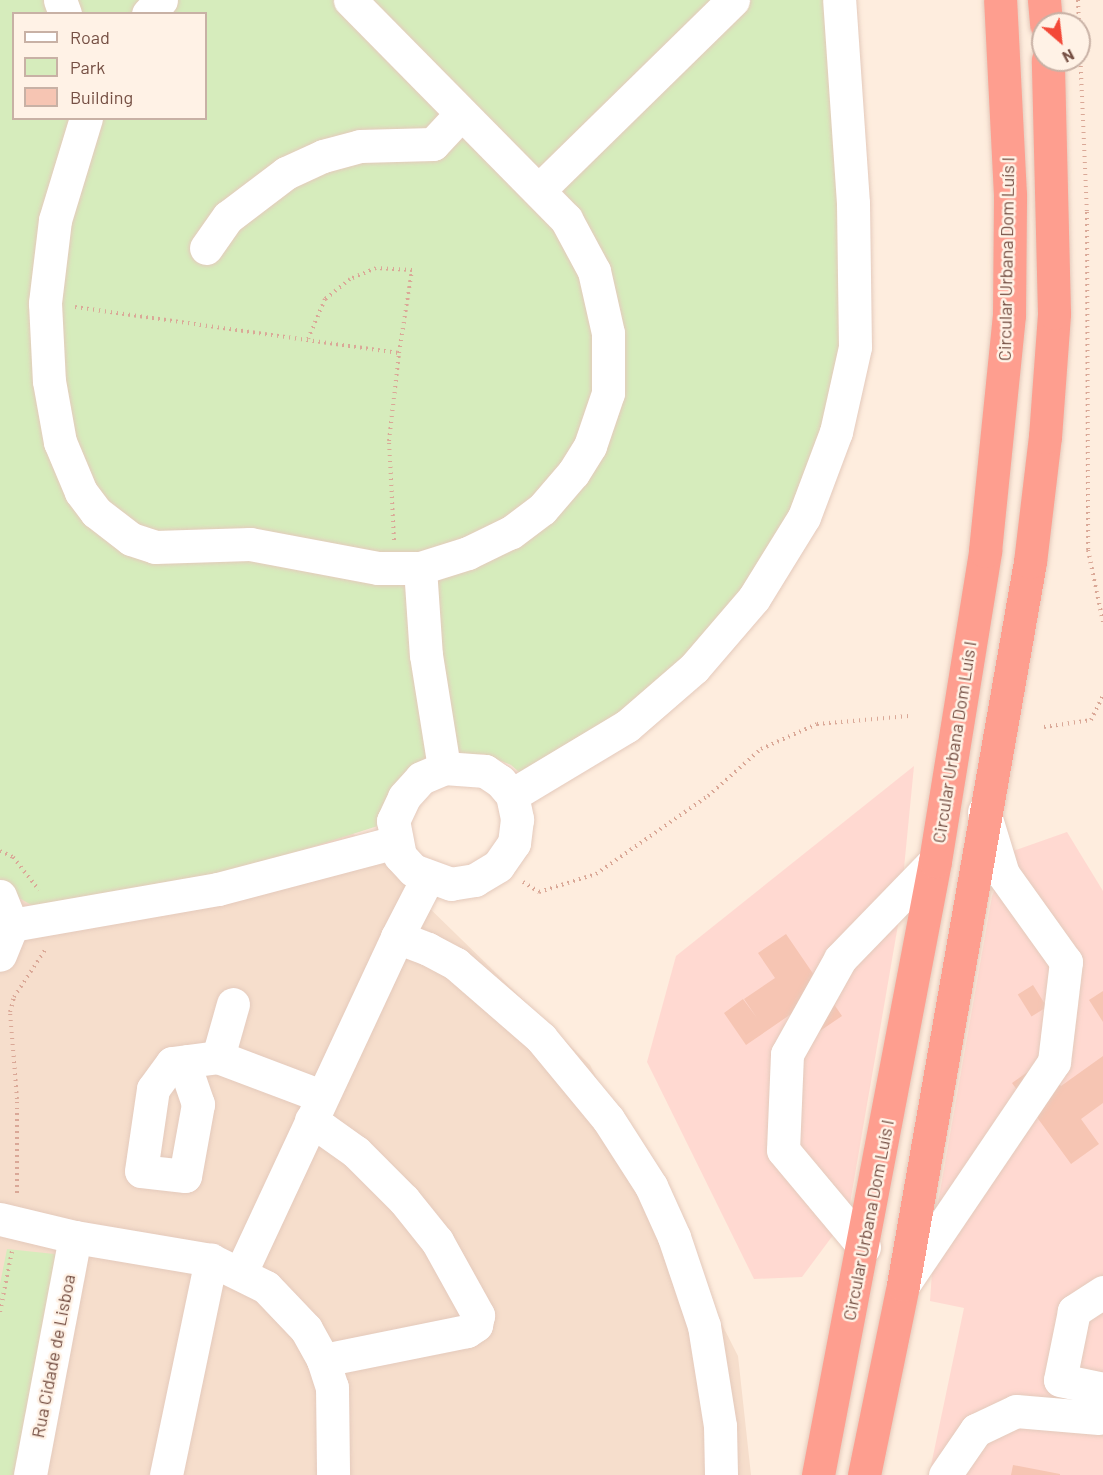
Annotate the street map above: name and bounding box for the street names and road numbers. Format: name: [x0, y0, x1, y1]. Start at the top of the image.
street label: Circular Urbana Dom Luís I: [993, 157, 1019, 361]
street label: Circular Urbana Dom Luís I: [927, 639, 981, 845]
street label: Circular Urbana Dom Luís I: [838, 1118, 898, 1322]
street label: Rua Cidade de Lisboa: [27, 1272, 79, 1440]

